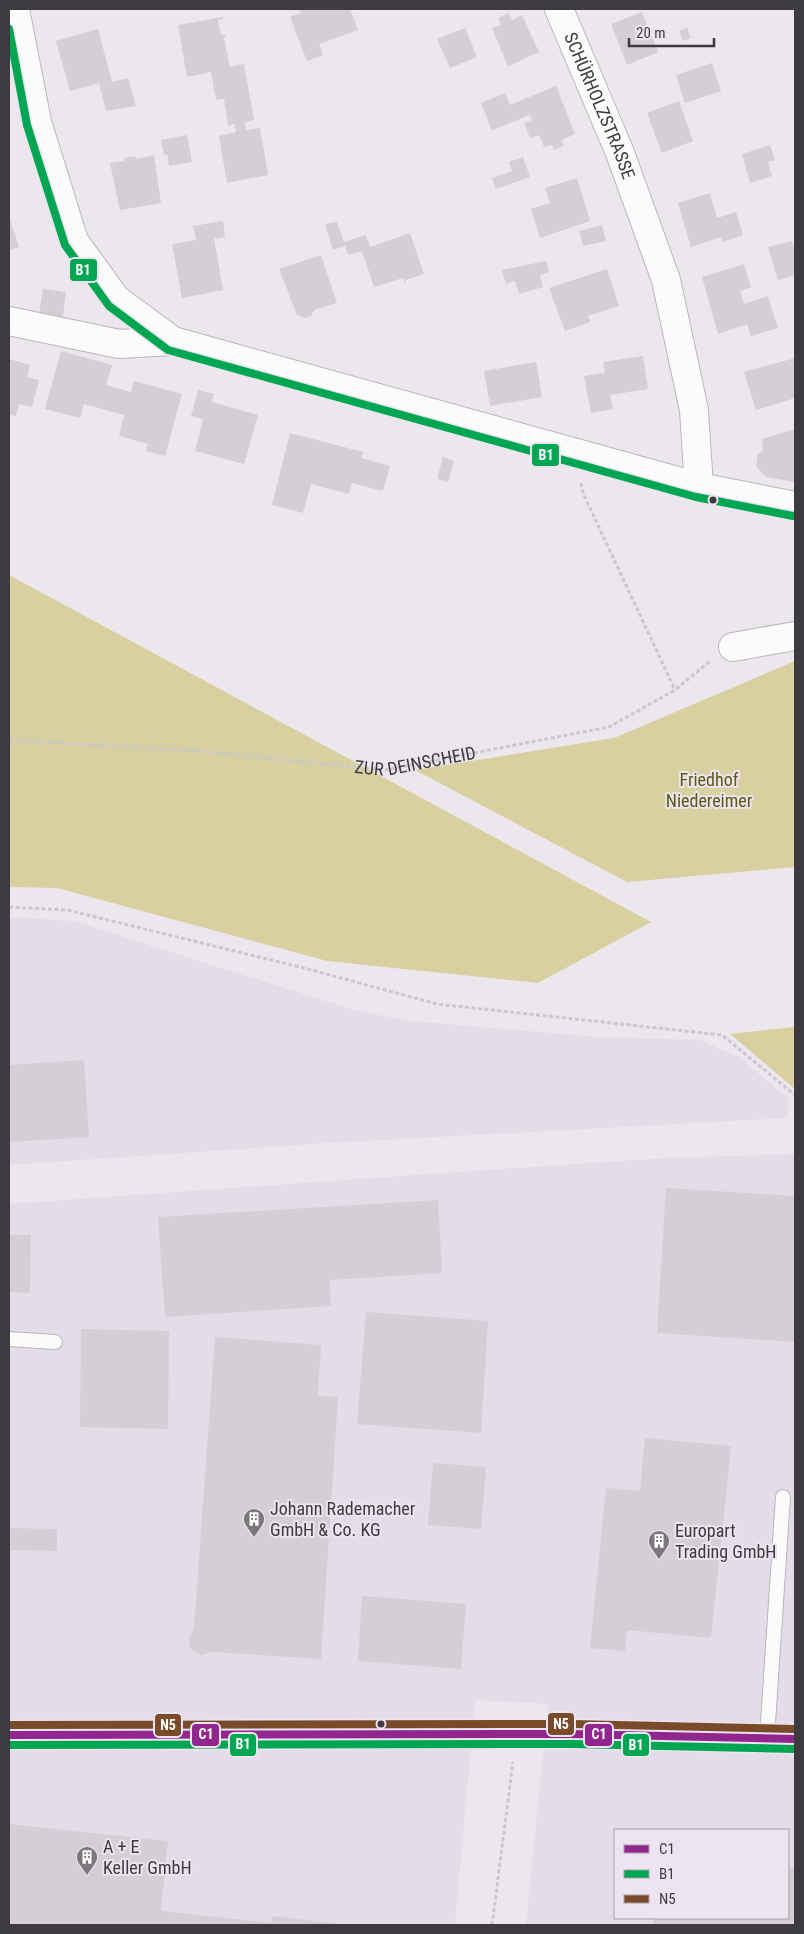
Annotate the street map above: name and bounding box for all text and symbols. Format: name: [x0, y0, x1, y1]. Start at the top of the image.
scale bar: [629, 15, 714, 47]
text: 20 m: [636, 24, 666, 42]
street label: SCHÜRHOLZSTRASSE: [560, 29, 640, 182]
line badge: B1: [69, 258, 98, 282]
text: B1: [76, 262, 90, 278]
line badge: B1: [531, 443, 560, 467]
text: B1: [539, 447, 553, 463]
unlabelled marker: [708, 495, 718, 505]
street label: ZUR DEINSCHEID: [354, 742, 477, 780]
park label: Friedhof Niedereimer: [666, 769, 753, 811]
place label: Johann Rademacher GmbH & Co. KG: [270, 1498, 416, 1540]
building icon: Johann Rademacher GmbH & Co. KG: [242, 1507, 266, 1538]
place label: Europart Trading GmbH: [675, 1520, 776, 1562]
building icon: Europart Trading GmbH: [647, 1529, 671, 1560]
line badge: N5: [547, 1712, 575, 1736]
line badge: N5: [154, 1713, 182, 1737]
text: N5: [553, 1716, 569, 1732]
text: N5: [160, 1717, 176, 1733]
unlabelled marker: [376, 1719, 386, 1729]
line badge: C1: [191, 1723, 220, 1747]
line badge: C1: [584, 1723, 613, 1747]
text: C1: [198, 1726, 214, 1742]
text: C1: [591, 1726, 607, 1742]
line badge: B1: [229, 1733, 257, 1757]
line badge: B1: [622, 1733, 650, 1757]
text: B1: [236, 1736, 250, 1752]
text: B1: [629, 1737, 643, 1753]
legend: [614, 1829, 789, 1919]
place label: A + E Keller GmbH: [103, 1836, 192, 1878]
text: C1: [659, 1840, 675, 1858]
building icon: A + E Keller GmbH: [75, 1845, 99, 1876]
text: B1: [659, 1865, 675, 1883]
text: N5: [659, 1890, 676, 1908]

